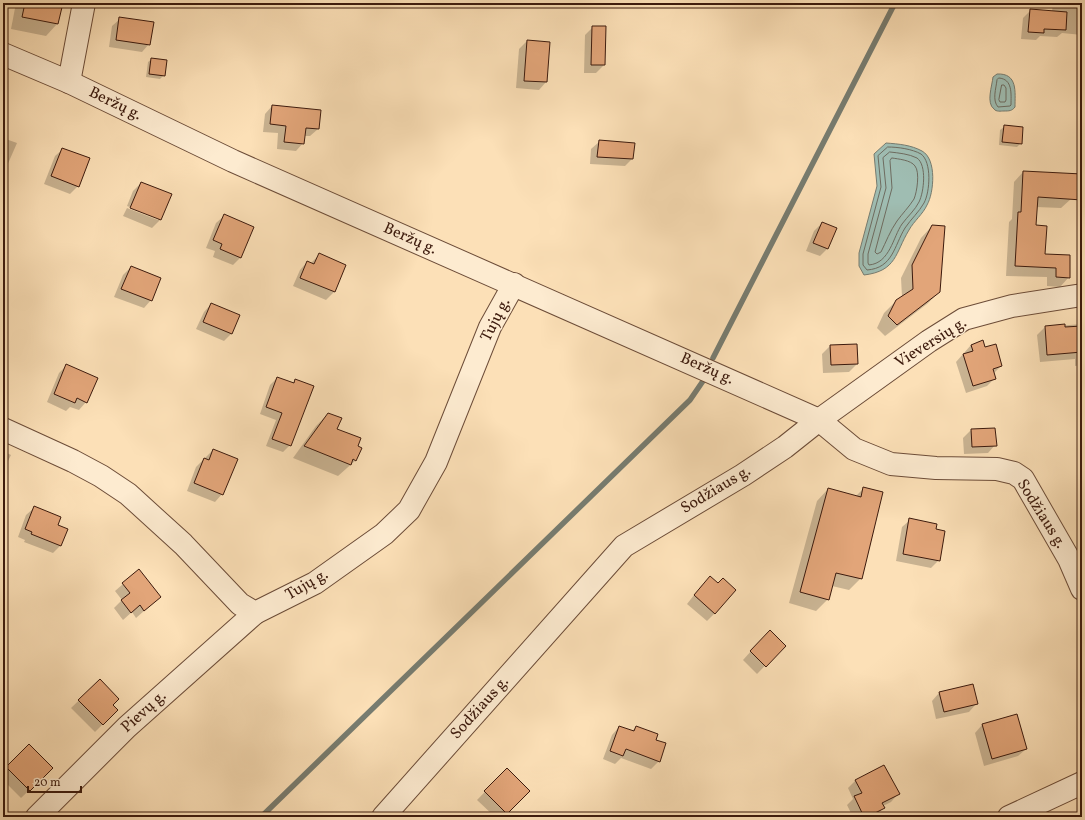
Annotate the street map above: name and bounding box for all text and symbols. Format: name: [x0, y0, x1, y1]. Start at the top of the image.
street label: Beržų g.: [85, 82, 145, 126]
street label: Beržų g.: [380, 217, 440, 261]
street label: Tujų g.: [476, 294, 516, 346]
street label: Vieversių g.: [891, 312, 971, 374]
street label: Beržų g.: [677, 347, 737, 391]
street label: Sodžiaus g.: [677, 460, 755, 520]
street label: Sodžiaus g.: [1011, 475, 1071, 553]
street label: Tujų g.: [281, 564, 333, 606]
street label: Sodžiaus g.: [446, 672, 514, 744]
street label: Pievų g.: [117, 686, 171, 738]
scale bar: [28, 768, 81, 794]
text: 20 m: [34, 775, 61, 791]

